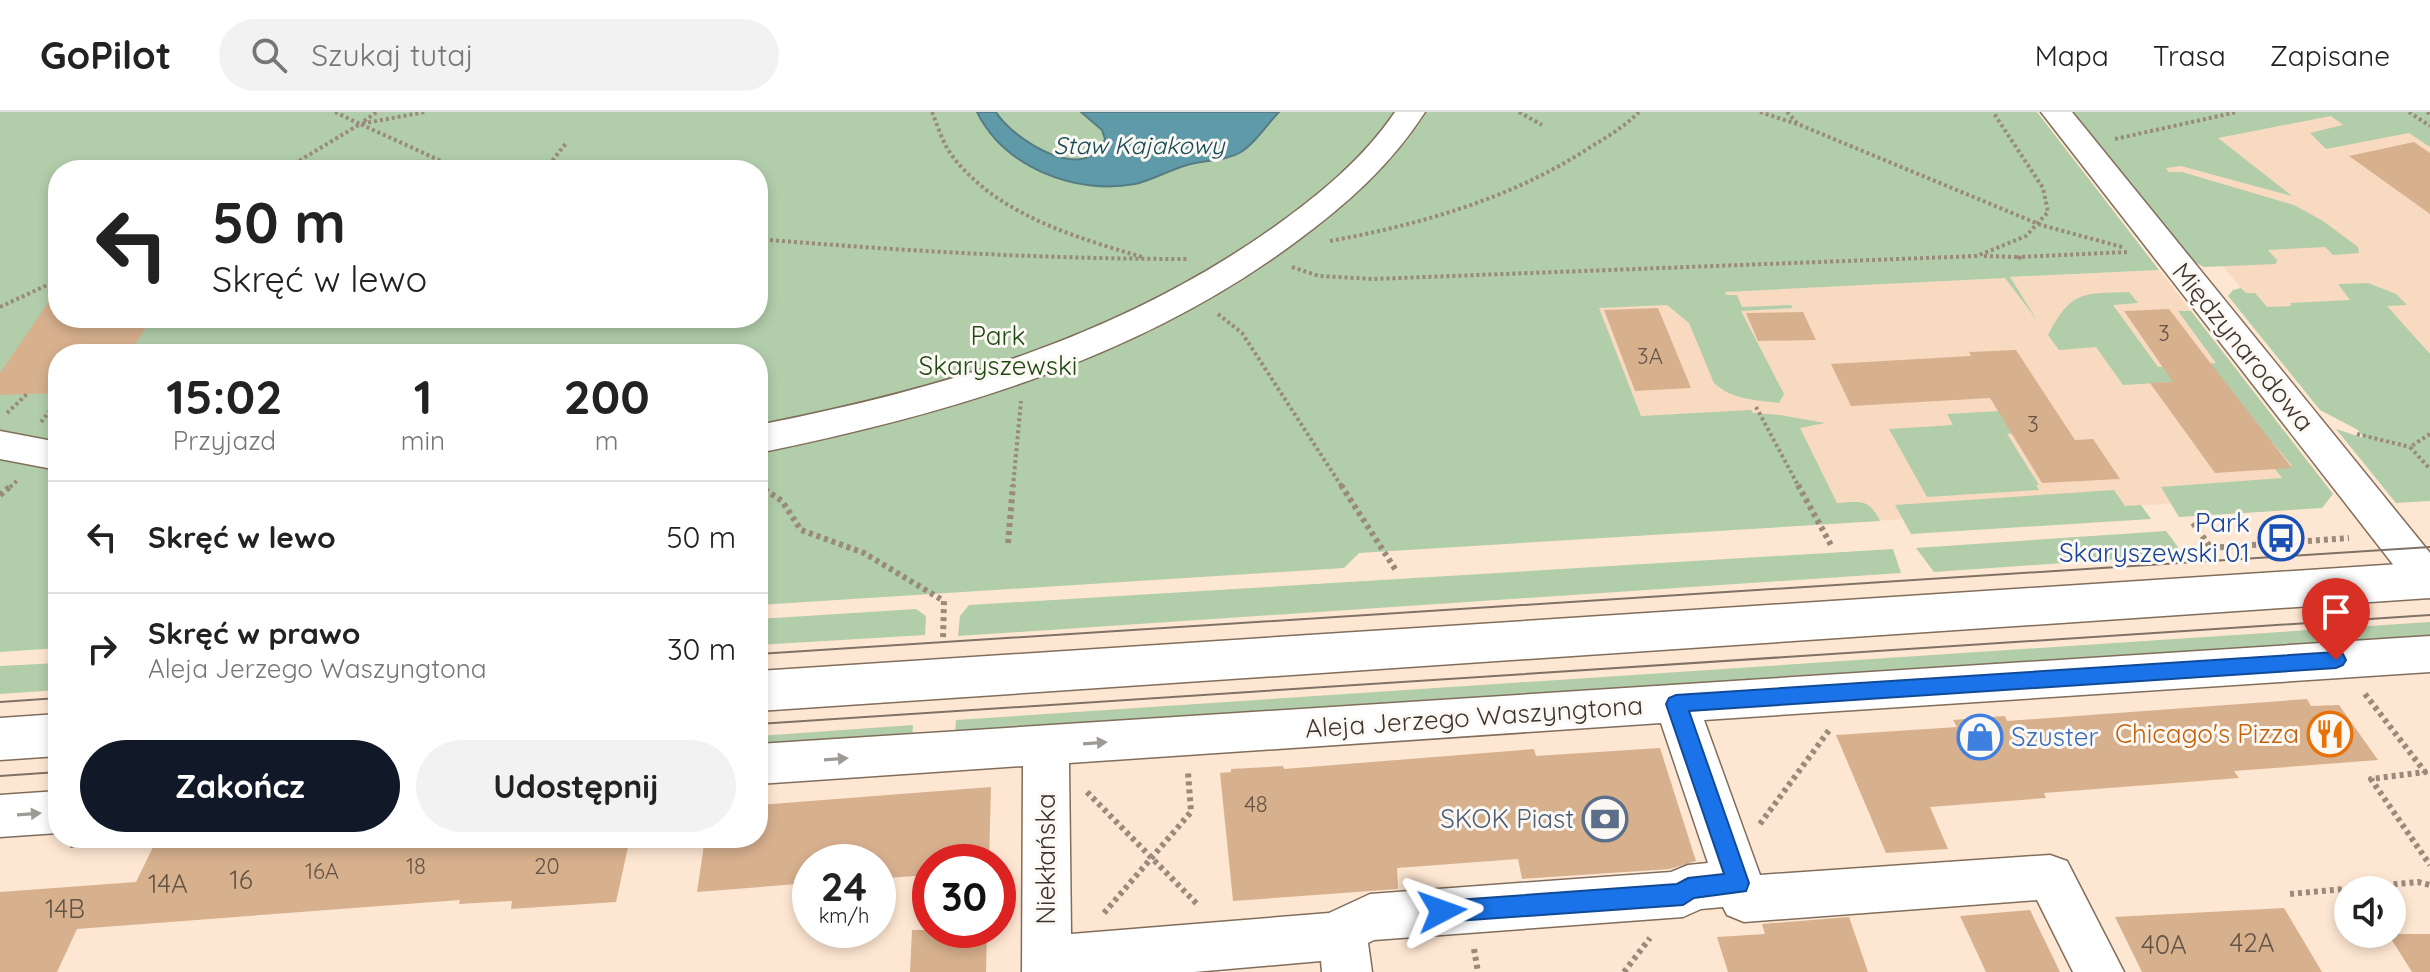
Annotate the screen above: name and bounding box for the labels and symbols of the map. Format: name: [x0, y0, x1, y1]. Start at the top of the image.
water label: Staw Kajakowy: [1054, 130, 1226, 160]
street label: Międzynarodowa: [2165, 256, 2322, 438]
park label: Park Skaryszewski: [919, 319, 1077, 382]
house number: 3: [2158, 319, 2170, 347]
house number: 3A: [1637, 342, 1663, 370]
house number: 3: [2027, 410, 2039, 438]
place label: Park Skaryszewski 01: [2059, 506, 2250, 569]
bus stop icon: Park Skaryszewski 01: [2257, 514, 2305, 562]
pin: [2302, 578, 2370, 660]
street label: Aleja Jerzego Waszyngtona: [1304, 688, 1644, 745]
restaurant icon: Chicago's Pizza: [2306, 710, 2354, 758]
shop icon: Szuster: [1956, 713, 2004, 761]
place label: Chicago's Pizza: [2115, 717, 2299, 750]
place label: Szuster: [2011, 720, 2098, 753]
one-way arrow: [1083, 736, 1108, 749]
one-way arrow: [824, 752, 849, 765]
house number: 48: [1244, 790, 1268, 818]
street label: Niekłańska: [1029, 793, 1062, 925]
bank icon: SKOK Piast: [1581, 795, 1629, 843]
place label: SKOK Piast: [1440, 802, 1574, 835]
one-way arrow: [17, 807, 42, 820]
speed limit sign: 30: [912, 844, 1016, 948]
house number: 18: [406, 852, 426, 880]
house number: 20: [534, 852, 560, 880]
house number: 16A: [305, 857, 339, 885]
house number: 16: [229, 863, 253, 896]
house number: 14A: [148, 867, 188, 900]
position arrow: [1400, 869, 1484, 953]
house number: 14B: [45, 892, 85, 925]
house number: 42A: [2230, 926, 2275, 959]
house number: 40A: [2141, 928, 2187, 961]

